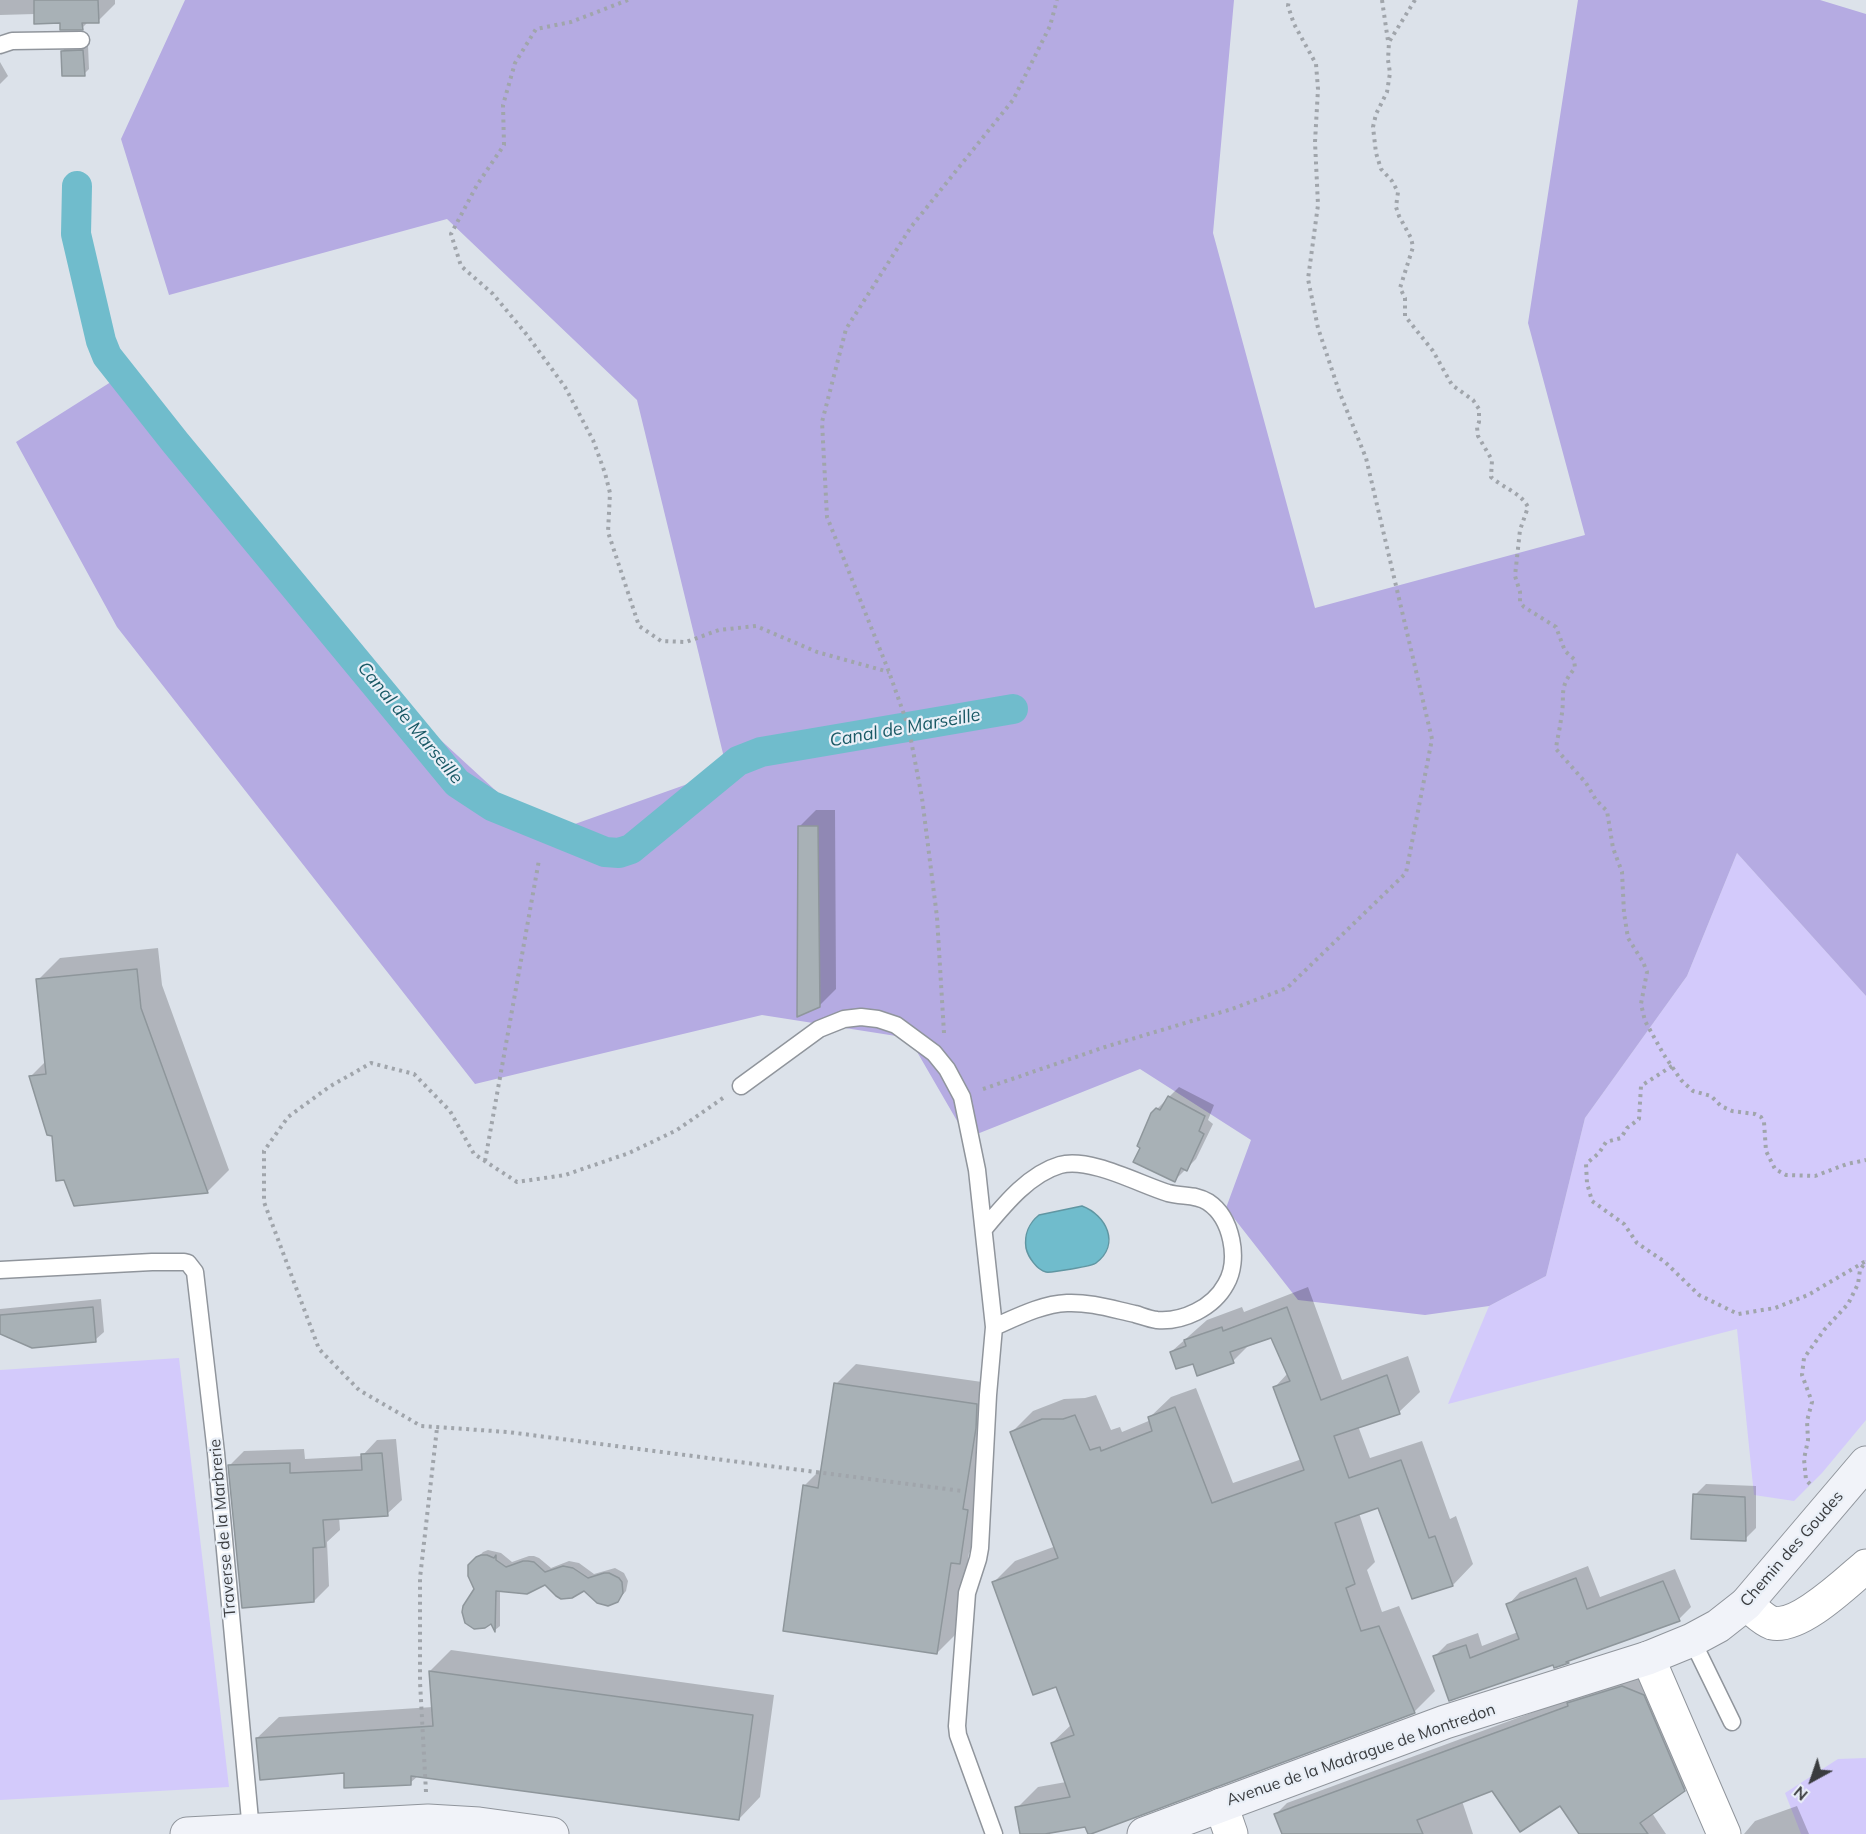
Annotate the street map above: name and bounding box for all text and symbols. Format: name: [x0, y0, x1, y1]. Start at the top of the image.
water label: Canal de Marseille: [353, 658, 467, 788]
water label: Canal de Marseille: [828, 704, 982, 752]
street label: Traverse de la Marbrerie: [206, 1438, 240, 1618]
street label: Chemin des Goudes: [1736, 1487, 1848, 1611]
street label: Avenue de la Madrague de Montredon: [1224, 1700, 1498, 1810]
north arrow: [1782, 1750, 1842, 1810]
text: N: [1789, 1782, 1811, 1805]

